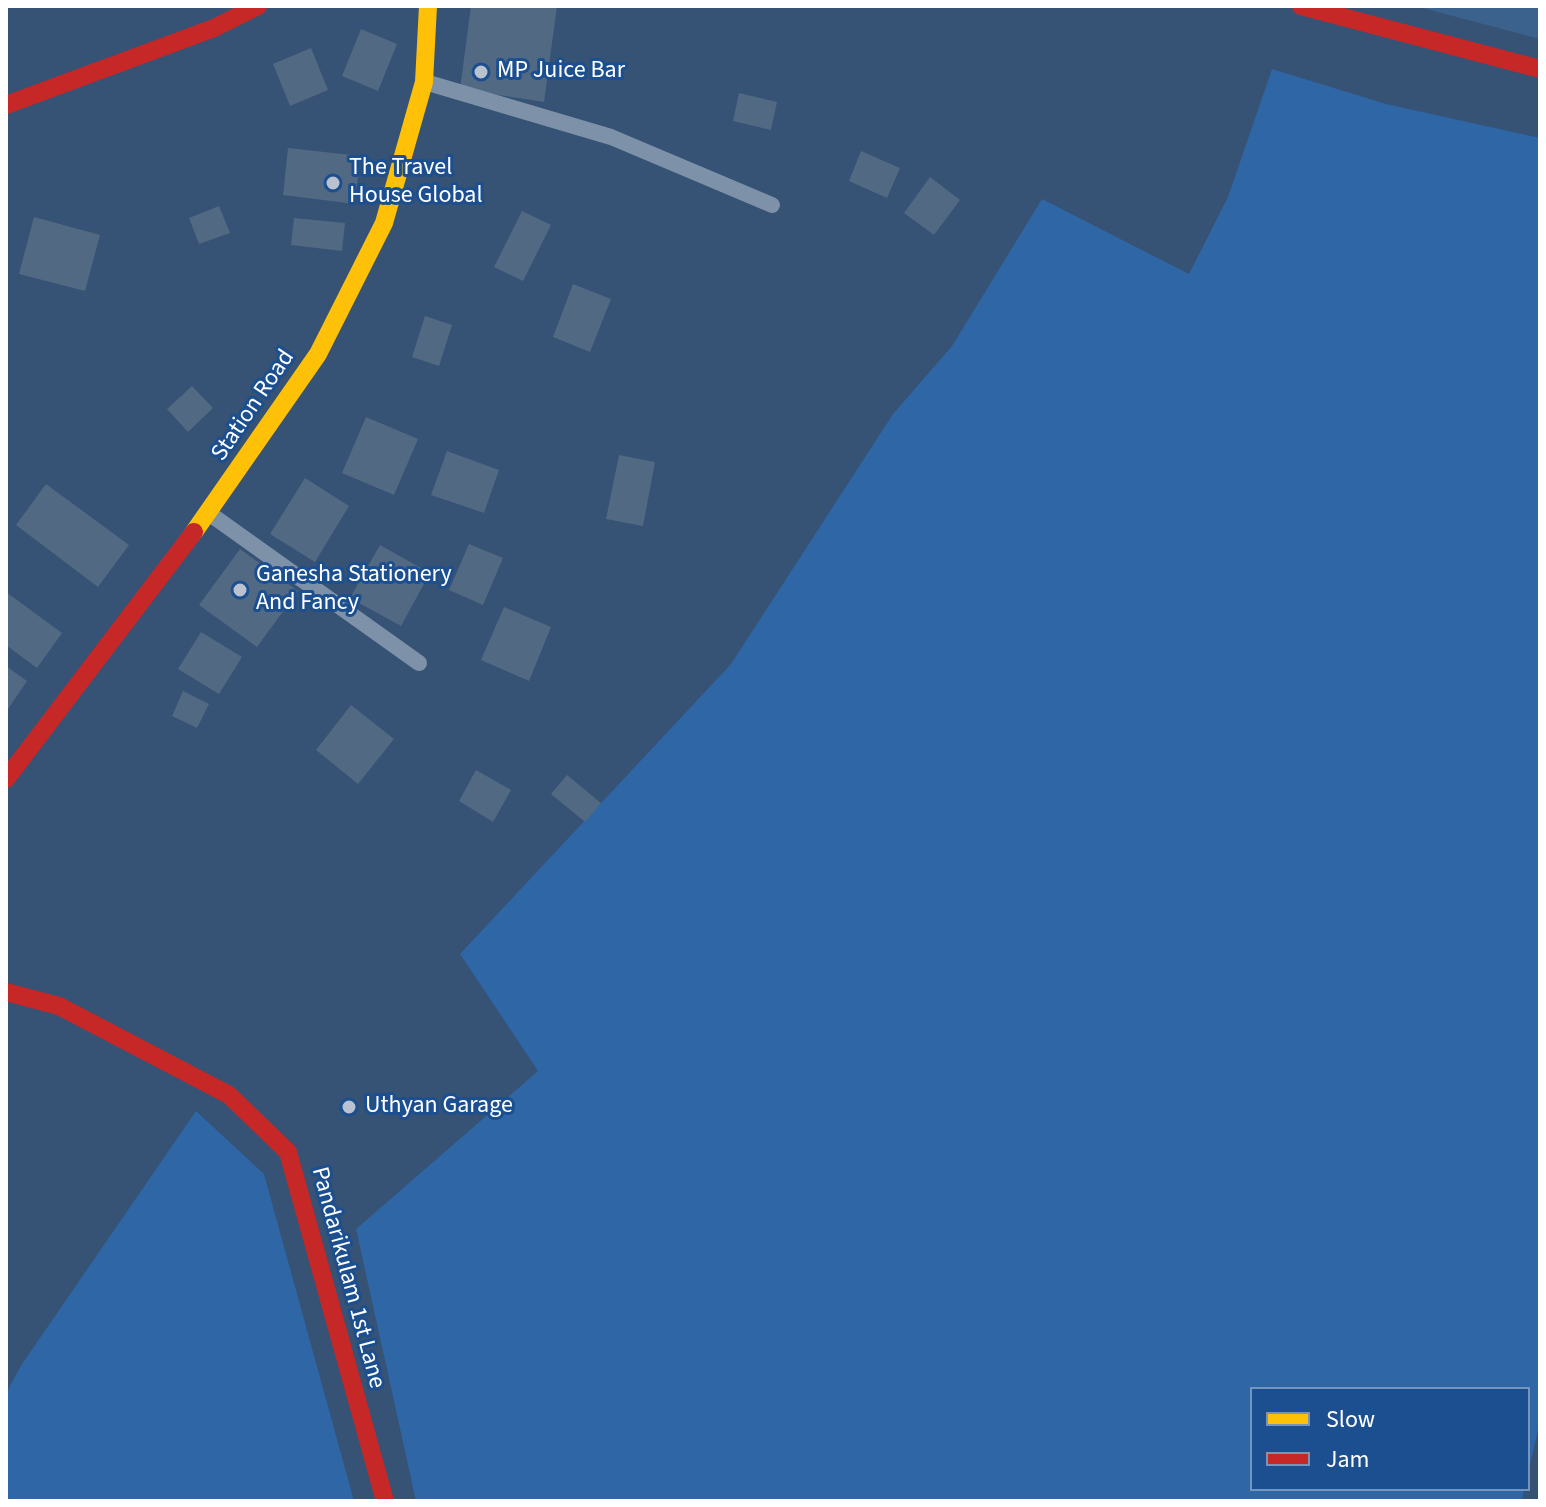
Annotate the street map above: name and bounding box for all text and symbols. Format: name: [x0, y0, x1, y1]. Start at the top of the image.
place label: MP Juice Bar: [497, 58, 625, 86]
marker: MP Juice Bar: [472, 63, 490, 81]
place label: The Travel House Global: [349, 155, 483, 211]
marker: The Travel House Global: [324, 174, 342, 192]
street label: Station Road: [206, 345, 302, 467]
place label: Ganesha Stationery And Fancy: [256, 562, 452, 618]
marker: Ganesha Stationery And Fancy: [231, 581, 249, 599]
place label: Uthyan Garage: [365, 1093, 513, 1121]
marker: Uthyan Garage: [340, 1098, 358, 1116]
street label: Pandarikulam 1st Lane: [304, 1164, 390, 1392]
legend: [1250, 1387, 1530, 1491]
text: Slow: [1326, 1402, 1375, 1437]
text: Jam: [1326, 1442, 1370, 1477]

